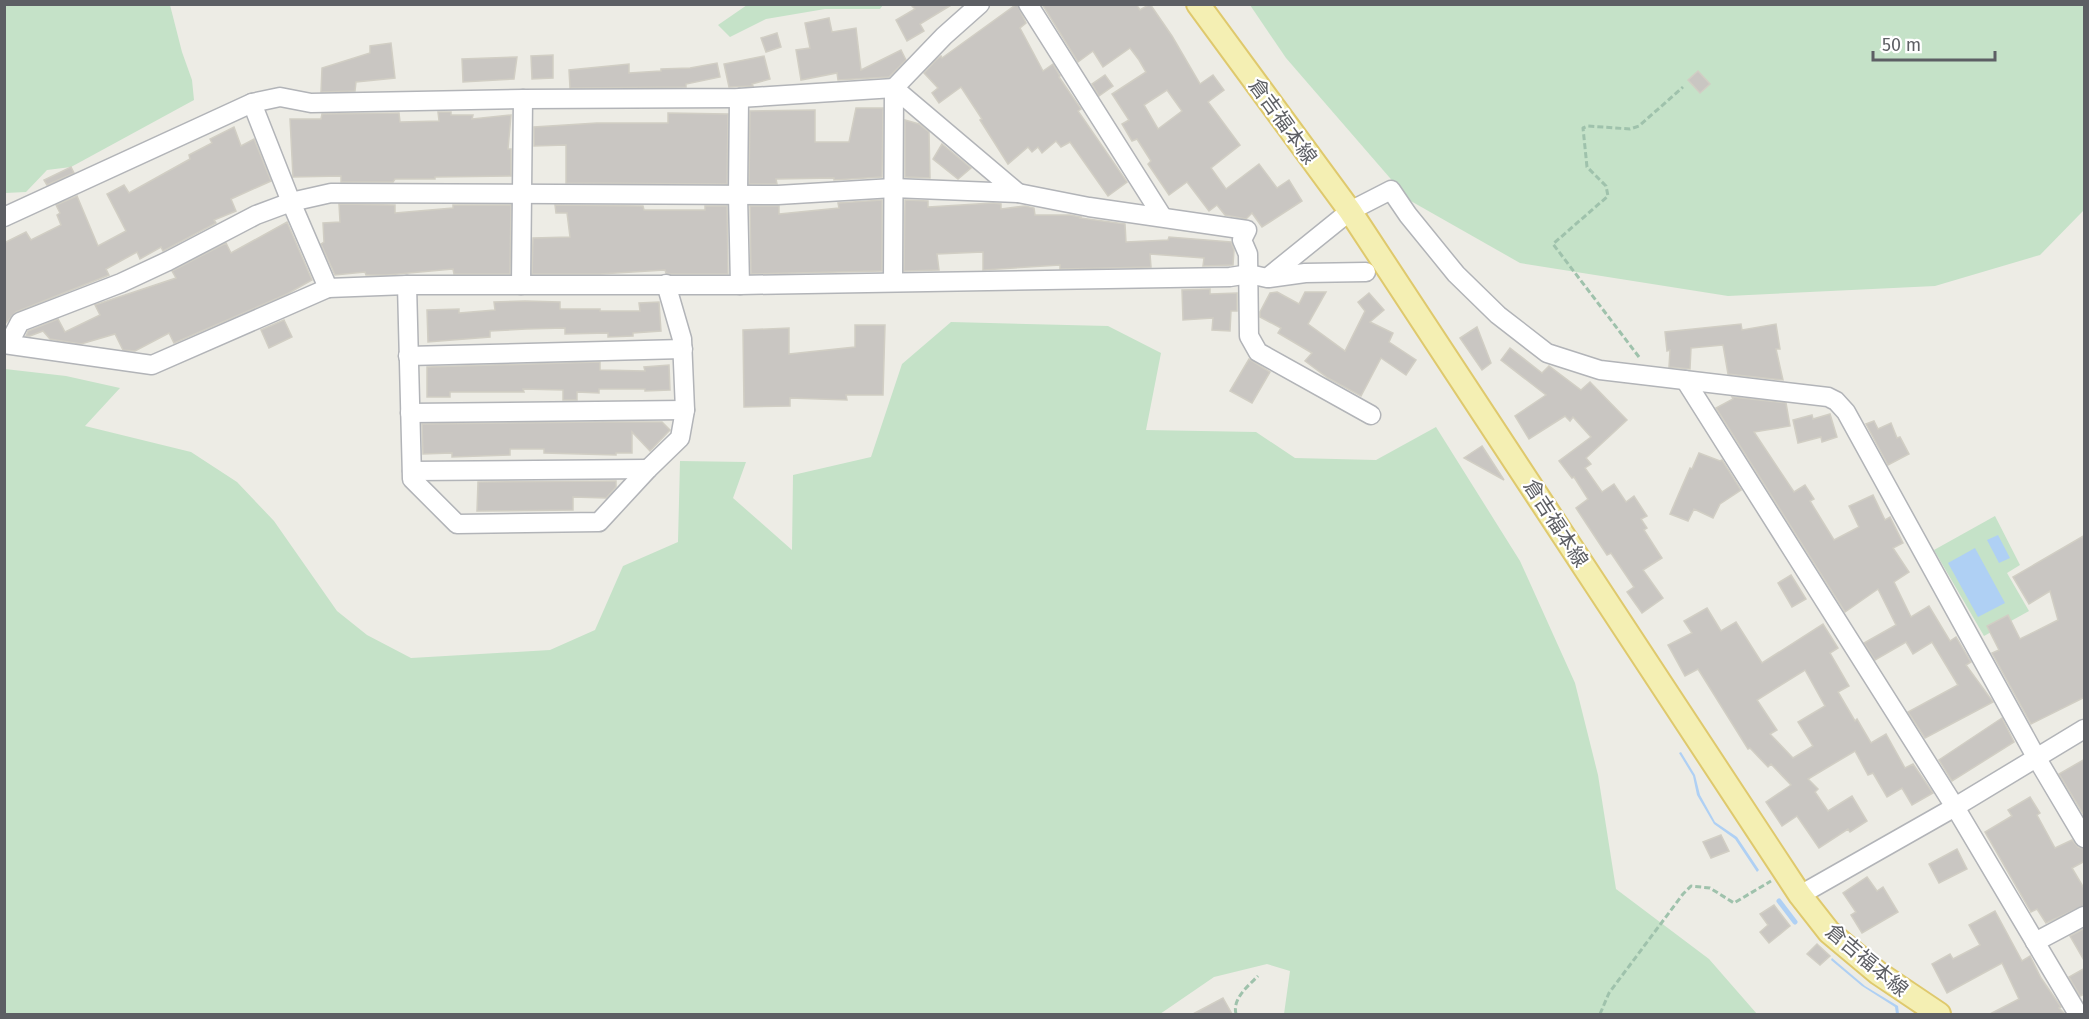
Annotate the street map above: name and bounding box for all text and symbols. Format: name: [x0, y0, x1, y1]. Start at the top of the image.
scale bar: [1873, 24, 1994, 62]
text: 50 m: [1882, 34, 1921, 56]
street label: 倉吉福本線: [1244, 73, 1322, 169]
street label: 倉吉福本線: [1519, 475, 1593, 571]
street label: 倉吉福本線: [1821, 919, 1913, 1001]

